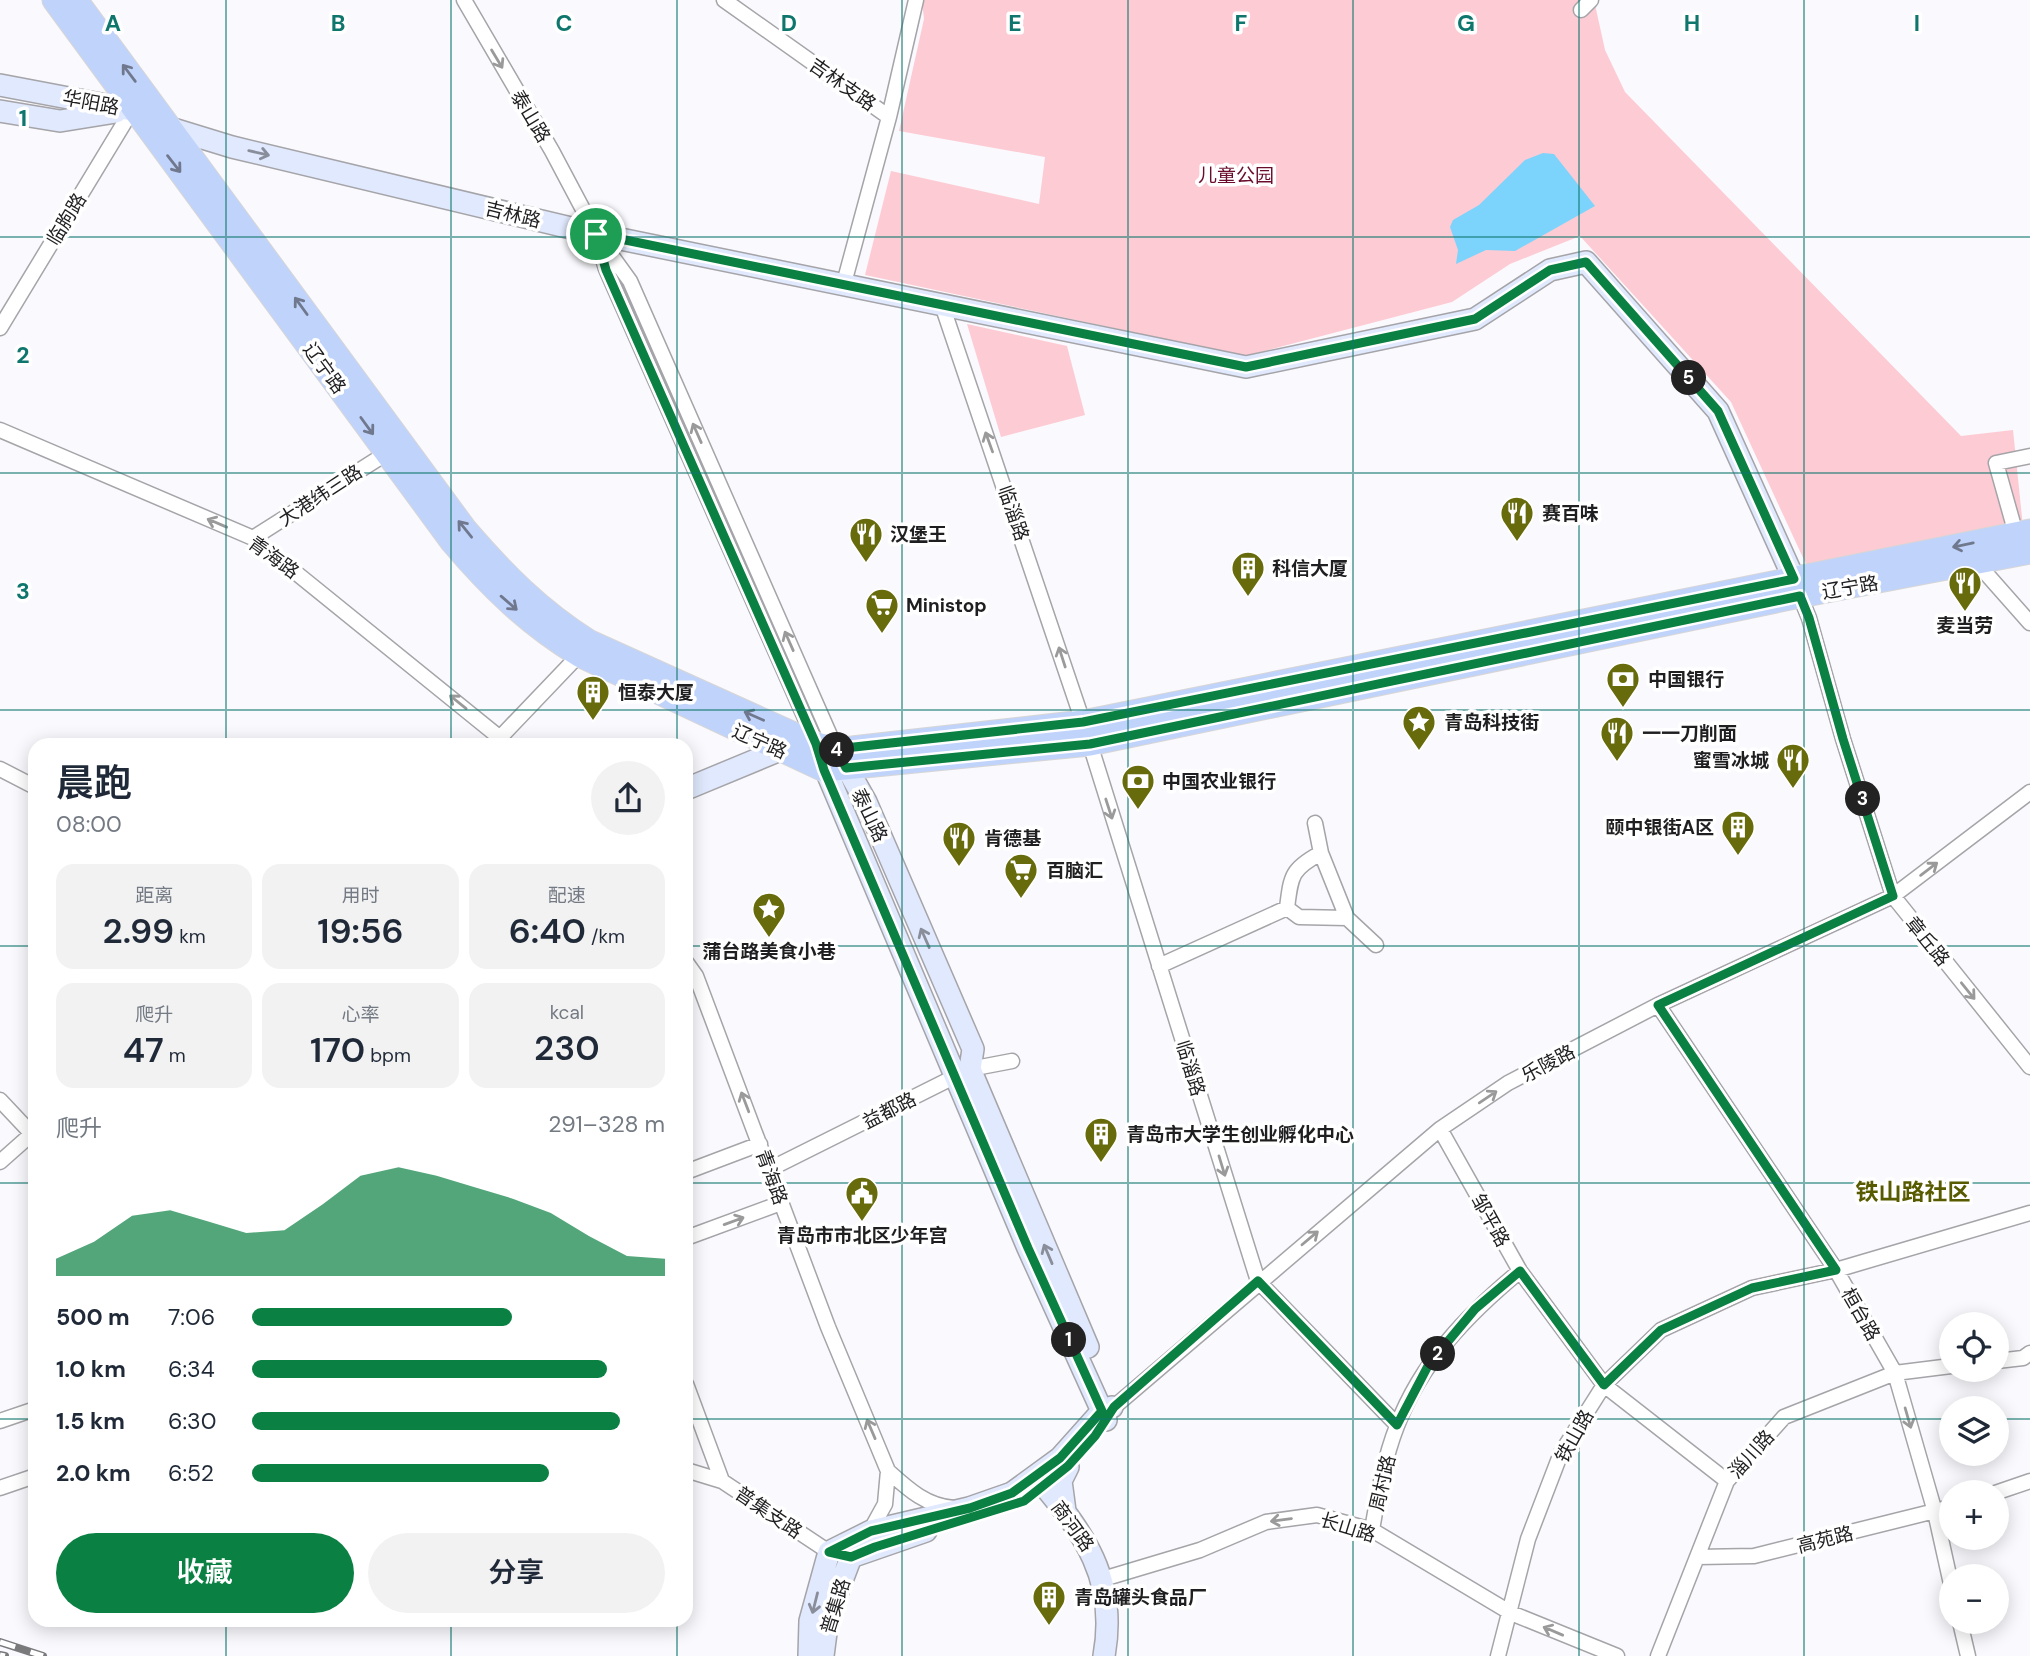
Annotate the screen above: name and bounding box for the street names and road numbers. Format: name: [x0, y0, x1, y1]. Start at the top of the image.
street label: 吉林支路: [804, 52, 881, 116]
street label: 华阳路: [61, 85, 121, 120]
street label: 泰山路: [505, 85, 556, 147]
street label: 临朐路: [41, 188, 92, 250]
street label: 吉林路: [482, 195, 544, 234]
street label: 辽宁路: [298, 338, 351, 399]
street label: 大港纬三路: [274, 459, 367, 532]
street label: 临淄路: [992, 482, 1035, 544]
street label: 青海路: [243, 531, 304, 584]
street label: 辽宁路: [1820, 570, 1880, 605]
street label: 辽宁路: [729, 718, 791, 764]
street label: 泰山路: [846, 784, 893, 846]
street label: 章丘路: [1900, 911, 1955, 971]
street label: 临淄路: [1170, 1037, 1211, 1099]
street label: 乐陵路: [1517, 1039, 1579, 1088]
street label: 益都路: [858, 1086, 920, 1135]
street label: 青海路: [750, 1146, 793, 1208]
street label: 邹平路: [1466, 1189, 1515, 1251]
street label: 桓台路: [1835, 1283, 1886, 1345]
street label: 铁山路: [1550, 1405, 1599, 1467]
street label: 淄川路: [1723, 1425, 1780, 1484]
street label: 周村路: [1364, 1453, 1401, 1514]
street label: 普集支路: [730, 1481, 807, 1544]
street label: 商河路: [1046, 1496, 1099, 1557]
street label: 长山路: [1317, 1507, 1379, 1548]
street label: 高苑路: [1794, 1520, 1856, 1559]
street label: 普集路: [815, 1575, 856, 1637]

